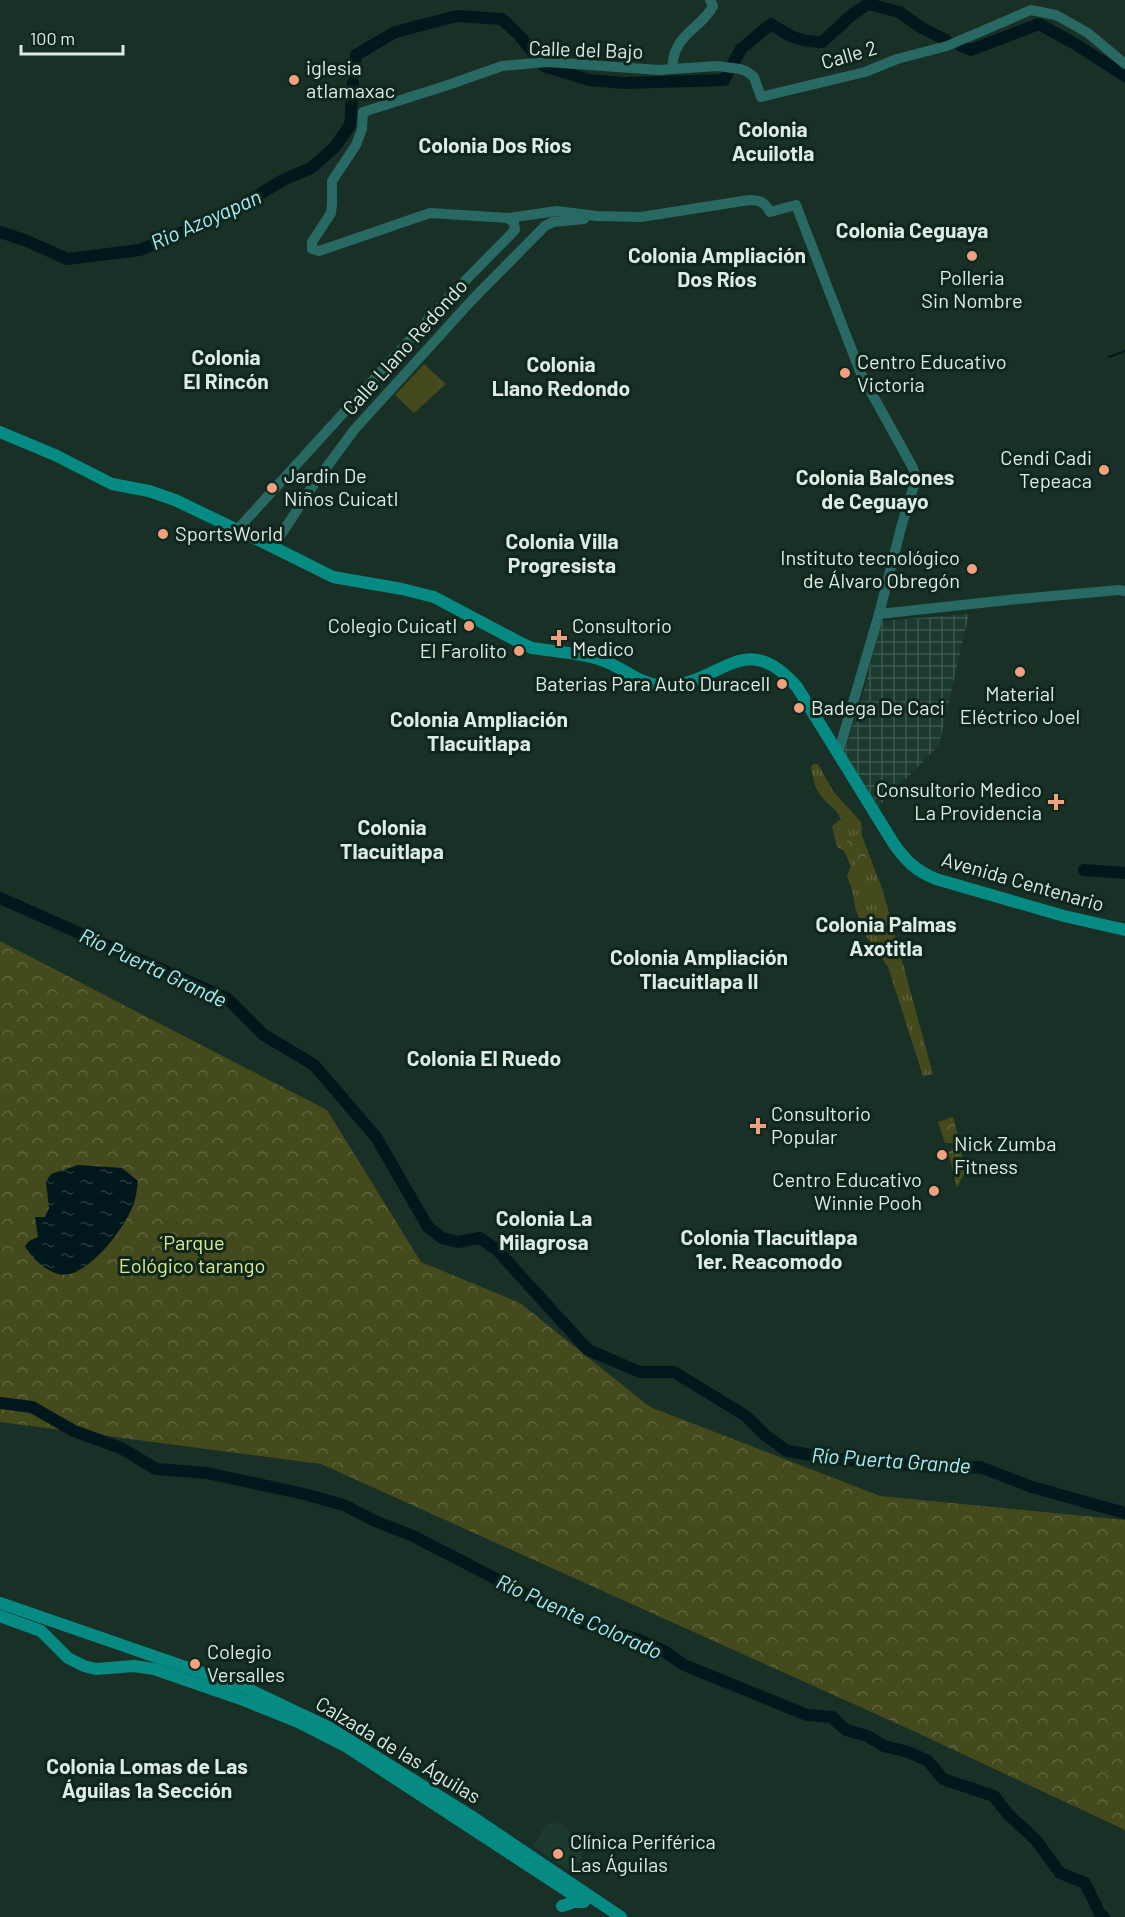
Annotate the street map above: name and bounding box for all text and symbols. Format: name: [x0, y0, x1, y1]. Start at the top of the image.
scale bar: [21, 18, 123, 56]
text: 100 m: [30, 27, 75, 49]
street label: Calle del Bajo: [528, 35, 644, 63]
street label: Calle 2: [818, 35, 879, 73]
place label: iglesia atlamaxac: [306, 55, 395, 102]
marker: iglesia atlamaxac: [287, 73, 301, 87]
district label: Colonia Acuilotla: [732, 116, 814, 165]
district label: Colonia Dos Ríos: [419, 132, 571, 157]
water label: Rio Azoyapan: [146, 183, 265, 254]
district label: Colonia Ceguaya: [836, 217, 988, 242]
district label: Colonia Ampliación Dos Ríos: [628, 242, 806, 291]
marker: Polleria Sin Nombre: [965, 249, 979, 263]
place label: Polleria Sin Nombre: [921, 265, 1023, 312]
street label: Calle Llano Redondo: [337, 273, 472, 419]
district label: Colonia El Rincón: [183, 344, 269, 393]
place label: Centro Educativo Victoria: [857, 349, 1007, 396]
district label: Colonia Llano Redondo: [492, 351, 630, 400]
marker: Centro Educativo Victoria: [838, 366, 852, 380]
place label: Cendi Cadi Tepeaca: [1000, 445, 1092, 492]
place label: Jardin De Niños Cuicatl: [284, 463, 398, 510]
marker: Cendi Cadi Tepeaca: [1097, 463, 1111, 477]
district label: Colonia Balcones de Ceguayo: [796, 464, 954, 513]
marker: Jardin De Niños Cuicatl: [265, 481, 279, 495]
place label: SportsWorld: [175, 521, 283, 545]
marker: SportsWorld: [156, 527, 170, 541]
district label: Colonia Villa Progresista: [505, 528, 619, 577]
place label: Instituto tecnológico de Álvaro Obregón: [780, 545, 960, 592]
marker: Instituto tecnológico de Álvaro Obregón: [965, 562, 979, 576]
place label: Colegio Cuicatl: [328, 613, 457, 637]
place label: Consultorio Medico: [572, 613, 672, 660]
marker: Colegio Cuicatl: [462, 619, 476, 633]
marker: Consultorio Medico: [550, 629, 568, 647]
place label: El Farolito: [420, 638, 507, 662]
marker: El Farolito: [512, 644, 526, 658]
marker: Material Eléctrico Joel: [1013, 665, 1027, 679]
place label: Baterias Para Auto Duracell: [535, 671, 770, 695]
marker: Baterias Para Auto Duracell: [775, 677, 789, 691]
place label: Material Eléctrico Joel: [960, 681, 1080, 728]
place label: Badega De Caci: [811, 695, 945, 719]
marker: Badega De Caci: [792, 701, 806, 715]
district label: Colonia Ampliación Tlacuitlapa: [390, 706, 568, 755]
place label: Consultorio Medico La Providencia: [876, 777, 1042, 824]
marker: Consultorio Medico La Providencia: [1047, 793, 1065, 811]
district label: Colonia Tlacuitlapa: [340, 814, 444, 863]
street label: Avenida Centenario: [939, 846, 1107, 916]
district label: Colonia Palmas Axotitla: [815, 911, 957, 960]
water label: Río Puerta Grande: [76, 922, 231, 1012]
district label: Colonia Ampliación Tlacuitlapa II: [610, 944, 788, 993]
district label: Colonia El Ruedo: [407, 1045, 561, 1070]
place label: Consultorio Popular: [771, 1101, 871, 1148]
marker: Consultorio Popular: [749, 1117, 767, 1135]
place label: Nick Zumba Fitness: [954, 1131, 1056, 1178]
marker: Nick Zumba Fitness: [935, 1148, 949, 1162]
place label: Centro Educativo Winnie Pooh: [772, 1167, 922, 1214]
marker: Centro Educativo Winnie Pooh: [927, 1184, 941, 1198]
district label: Colonia La Milagrosa: [496, 1205, 592, 1254]
district label: Colonia Tlacuitlapa 1er. Reacomodo: [680, 1224, 858, 1273]
park label: ´Parque Eológico tarango: [119, 1230, 265, 1277]
water label: Río Puerta Grande: [811, 1441, 972, 1478]
water label: Río Puente Colorado: [493, 1568, 666, 1663]
place label: Colegio Versalles: [207, 1639, 285, 1686]
marker: Colegio Versalles: [188, 1657, 202, 1671]
street label: Calzada de las Águilas: [312, 1690, 485, 1808]
district label: Colonia Lomas de Las Águilas 1a Sección: [46, 1753, 248, 1802]
place label: Clínica Periférica Las Águilas: [570, 1829, 716, 1876]
marker: Clínica Periférica Las Águilas: [551, 1847, 565, 1861]

